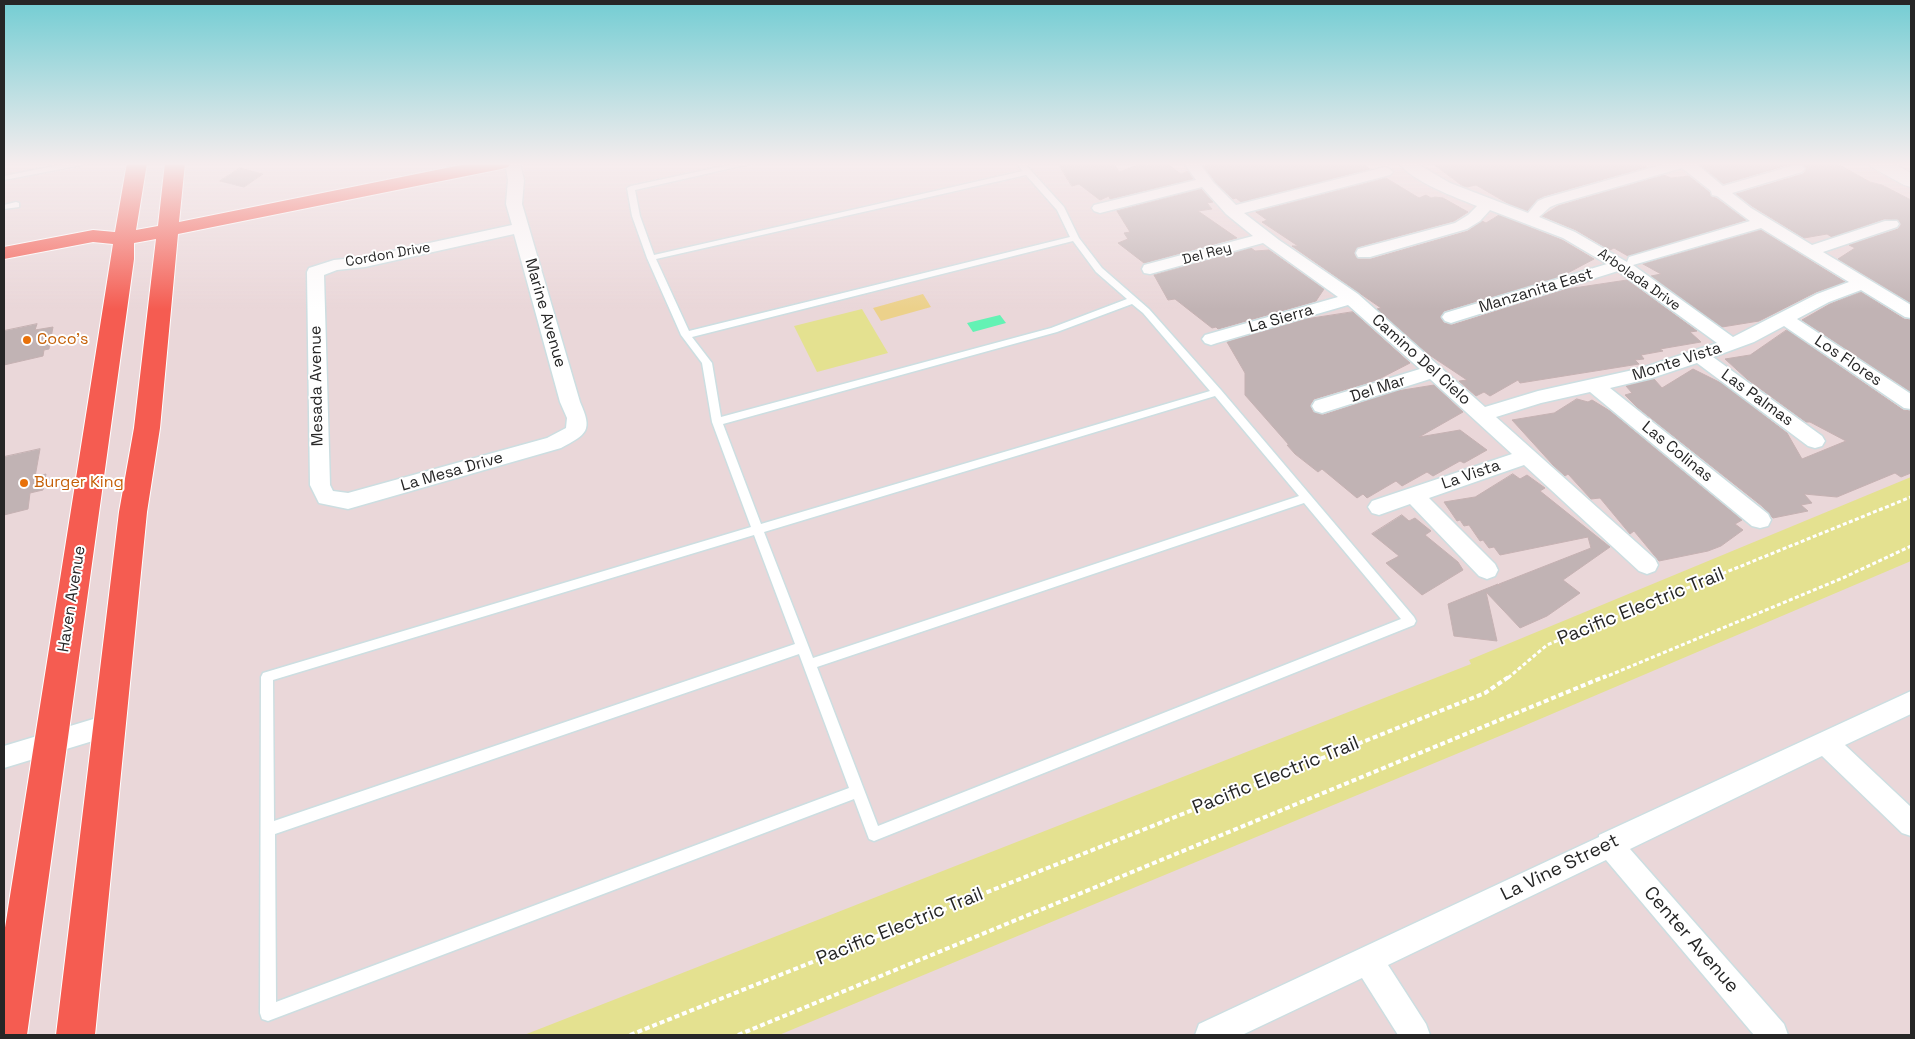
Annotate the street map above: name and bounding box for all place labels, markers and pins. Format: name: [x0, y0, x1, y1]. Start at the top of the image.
place label: Coco's: [37, 330, 88, 350]
marker: Coco's: [21, 334, 33, 346]
place label: Burger King: [34, 473, 124, 493]
marker: Burger King: [18, 477, 30, 489]

